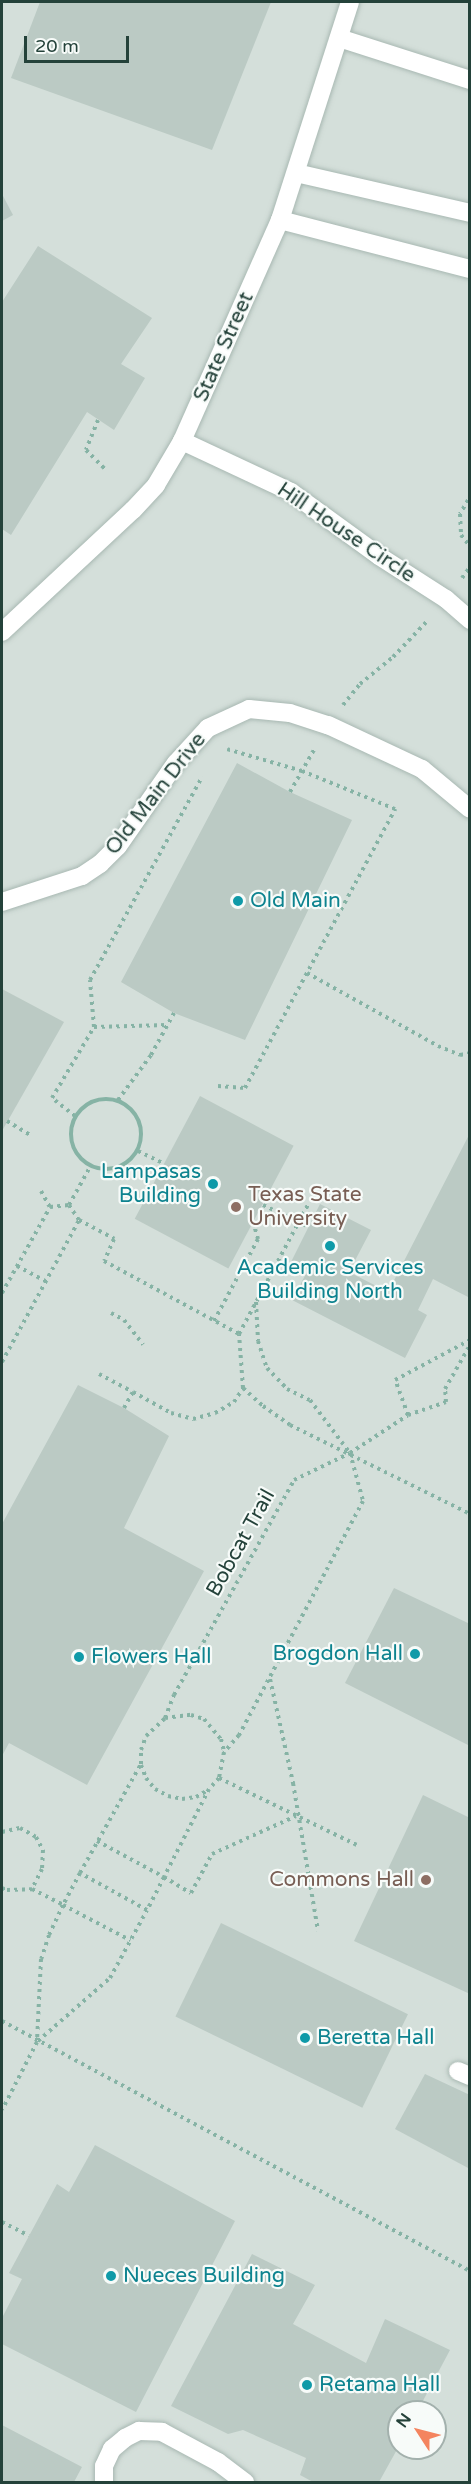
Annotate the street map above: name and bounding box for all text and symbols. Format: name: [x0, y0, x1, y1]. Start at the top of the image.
scale bar: [27, 24, 132, 62]
text: 20 m: [35, 35, 79, 57]
street label: State Street: [189, 288, 259, 406]
street label: Hill House Circle: [272, 477, 420, 589]
street label: Old Main Drive: [100, 728, 212, 860]
place label: Old Main: [250, 888, 341, 914]
marker: Old Main: [231, 894, 245, 908]
place label: Lampasas Building: [101, 1159, 201, 1209]
marker: Lampasas Building: [206, 1177, 220, 1191]
place label: Texas State University: [248, 1182, 362, 1232]
marker: Texas State University: [229, 1200, 243, 1214]
marker: Academic Services Building North: [323, 1239, 337, 1253]
place label: Academic Services Building North: [236, 1255, 424, 1305]
street label: Bobcat Trail: [201, 1485, 281, 1601]
place label: Brogdon Hall: [272, 1641, 403, 1667]
place label: Flowers Hall: [91, 1644, 212, 1670]
marker: Brogdon Hall: [408, 1647, 422, 1661]
marker: Flowers Hall: [72, 1650, 86, 1664]
place label: Commons Hall: [269, 1867, 414, 1893]
marker: Commons Hall: [419, 1873, 433, 1887]
place label: Beretta Hall: [317, 2025, 434, 2051]
marker: Beretta Hall: [298, 2031, 312, 2045]
place label: Nueces Building: [123, 2263, 285, 2289]
marker: Nueces Building: [104, 2269, 118, 2283]
place label: Retama Hall: [319, 2372, 440, 2398]
marker: Retama Hall: [300, 2378, 314, 2392]
north arrow: [387, 2400, 447, 2460]
text: N: [392, 2410, 416, 2432]

